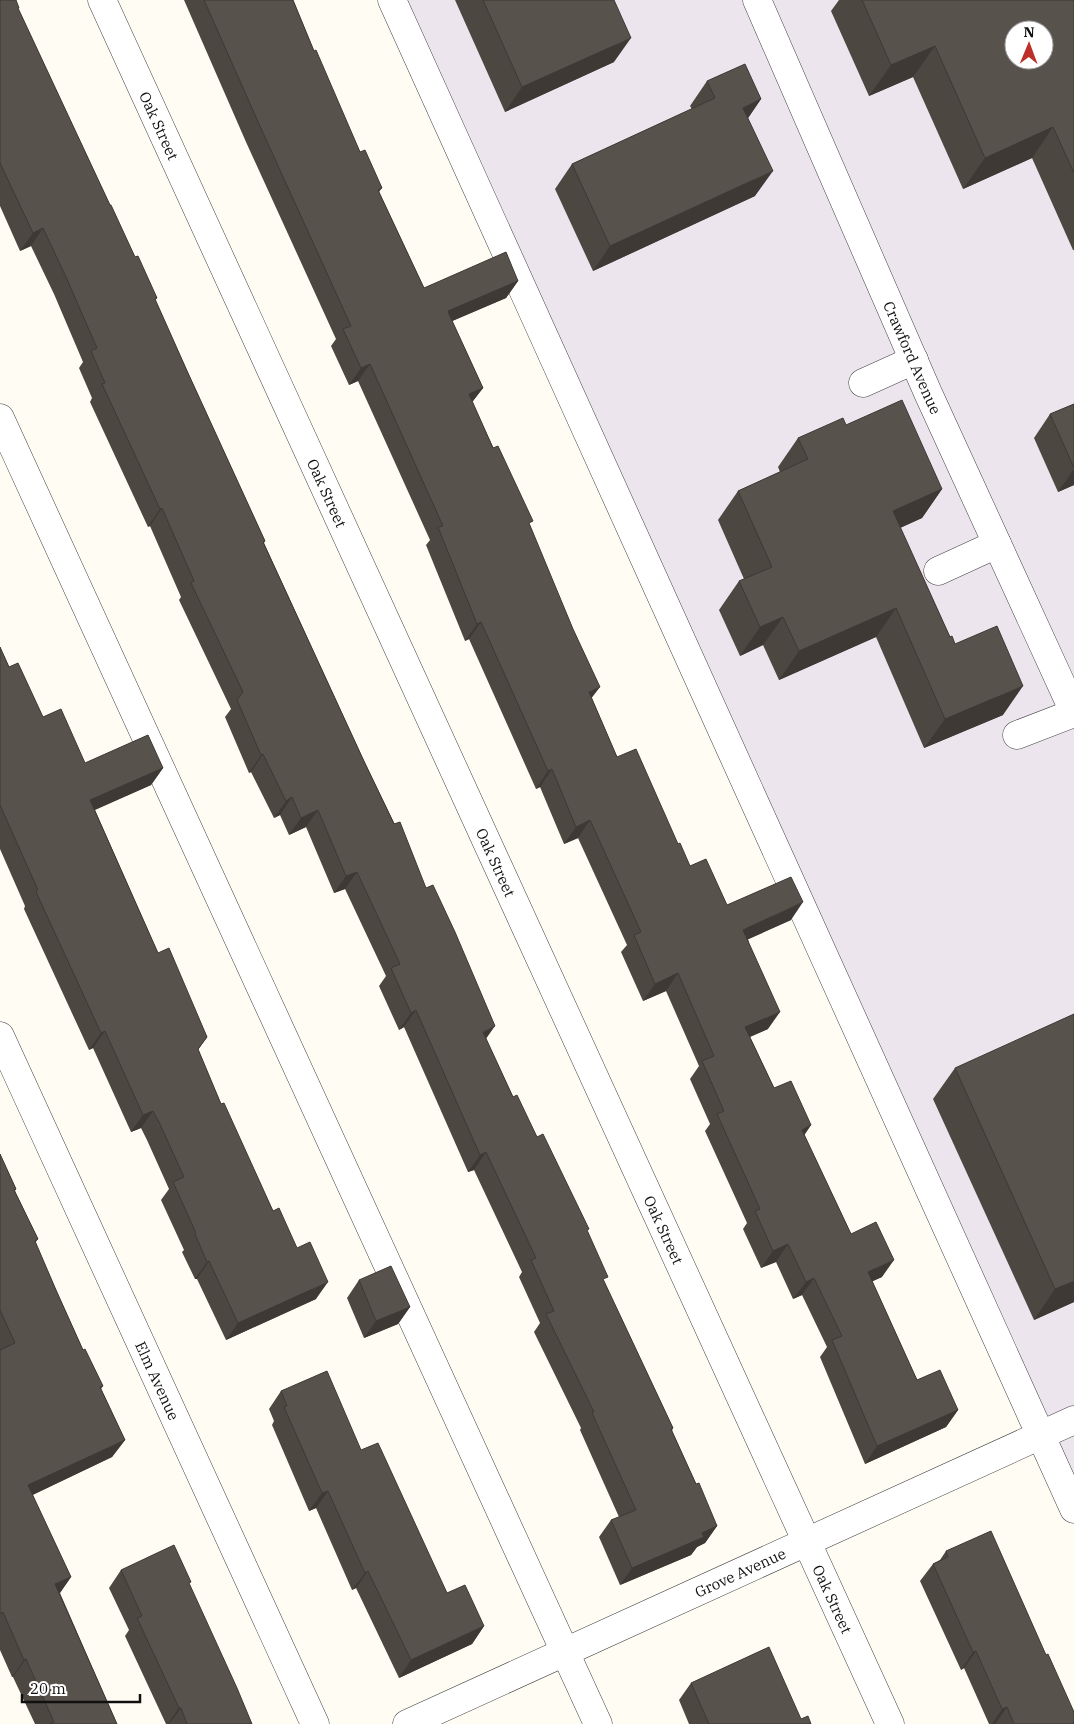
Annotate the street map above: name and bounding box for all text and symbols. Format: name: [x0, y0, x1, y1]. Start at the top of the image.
north arrow: [1004, 20, 1054, 70]
text: N: [1024, 23, 1035, 41]
street label: Oak Street: [135, 88, 183, 163]
street label: Crawford Avenue: [880, 298, 946, 417]
street label: Oak Street: [303, 456, 351, 530]
street label: Oak Street: [472, 825, 520, 900]
street label: Oak Street: [640, 1192, 688, 1267]
street label: Elm Avenue: [132, 1338, 184, 1423]
street label: Grove Avenue: [692, 1543, 789, 1601]
street label: Oak Street: [809, 1562, 857, 1636]
scale bar: [22, 1672, 140, 1704]
text: 20 m: [30, 1679, 66, 1698]

